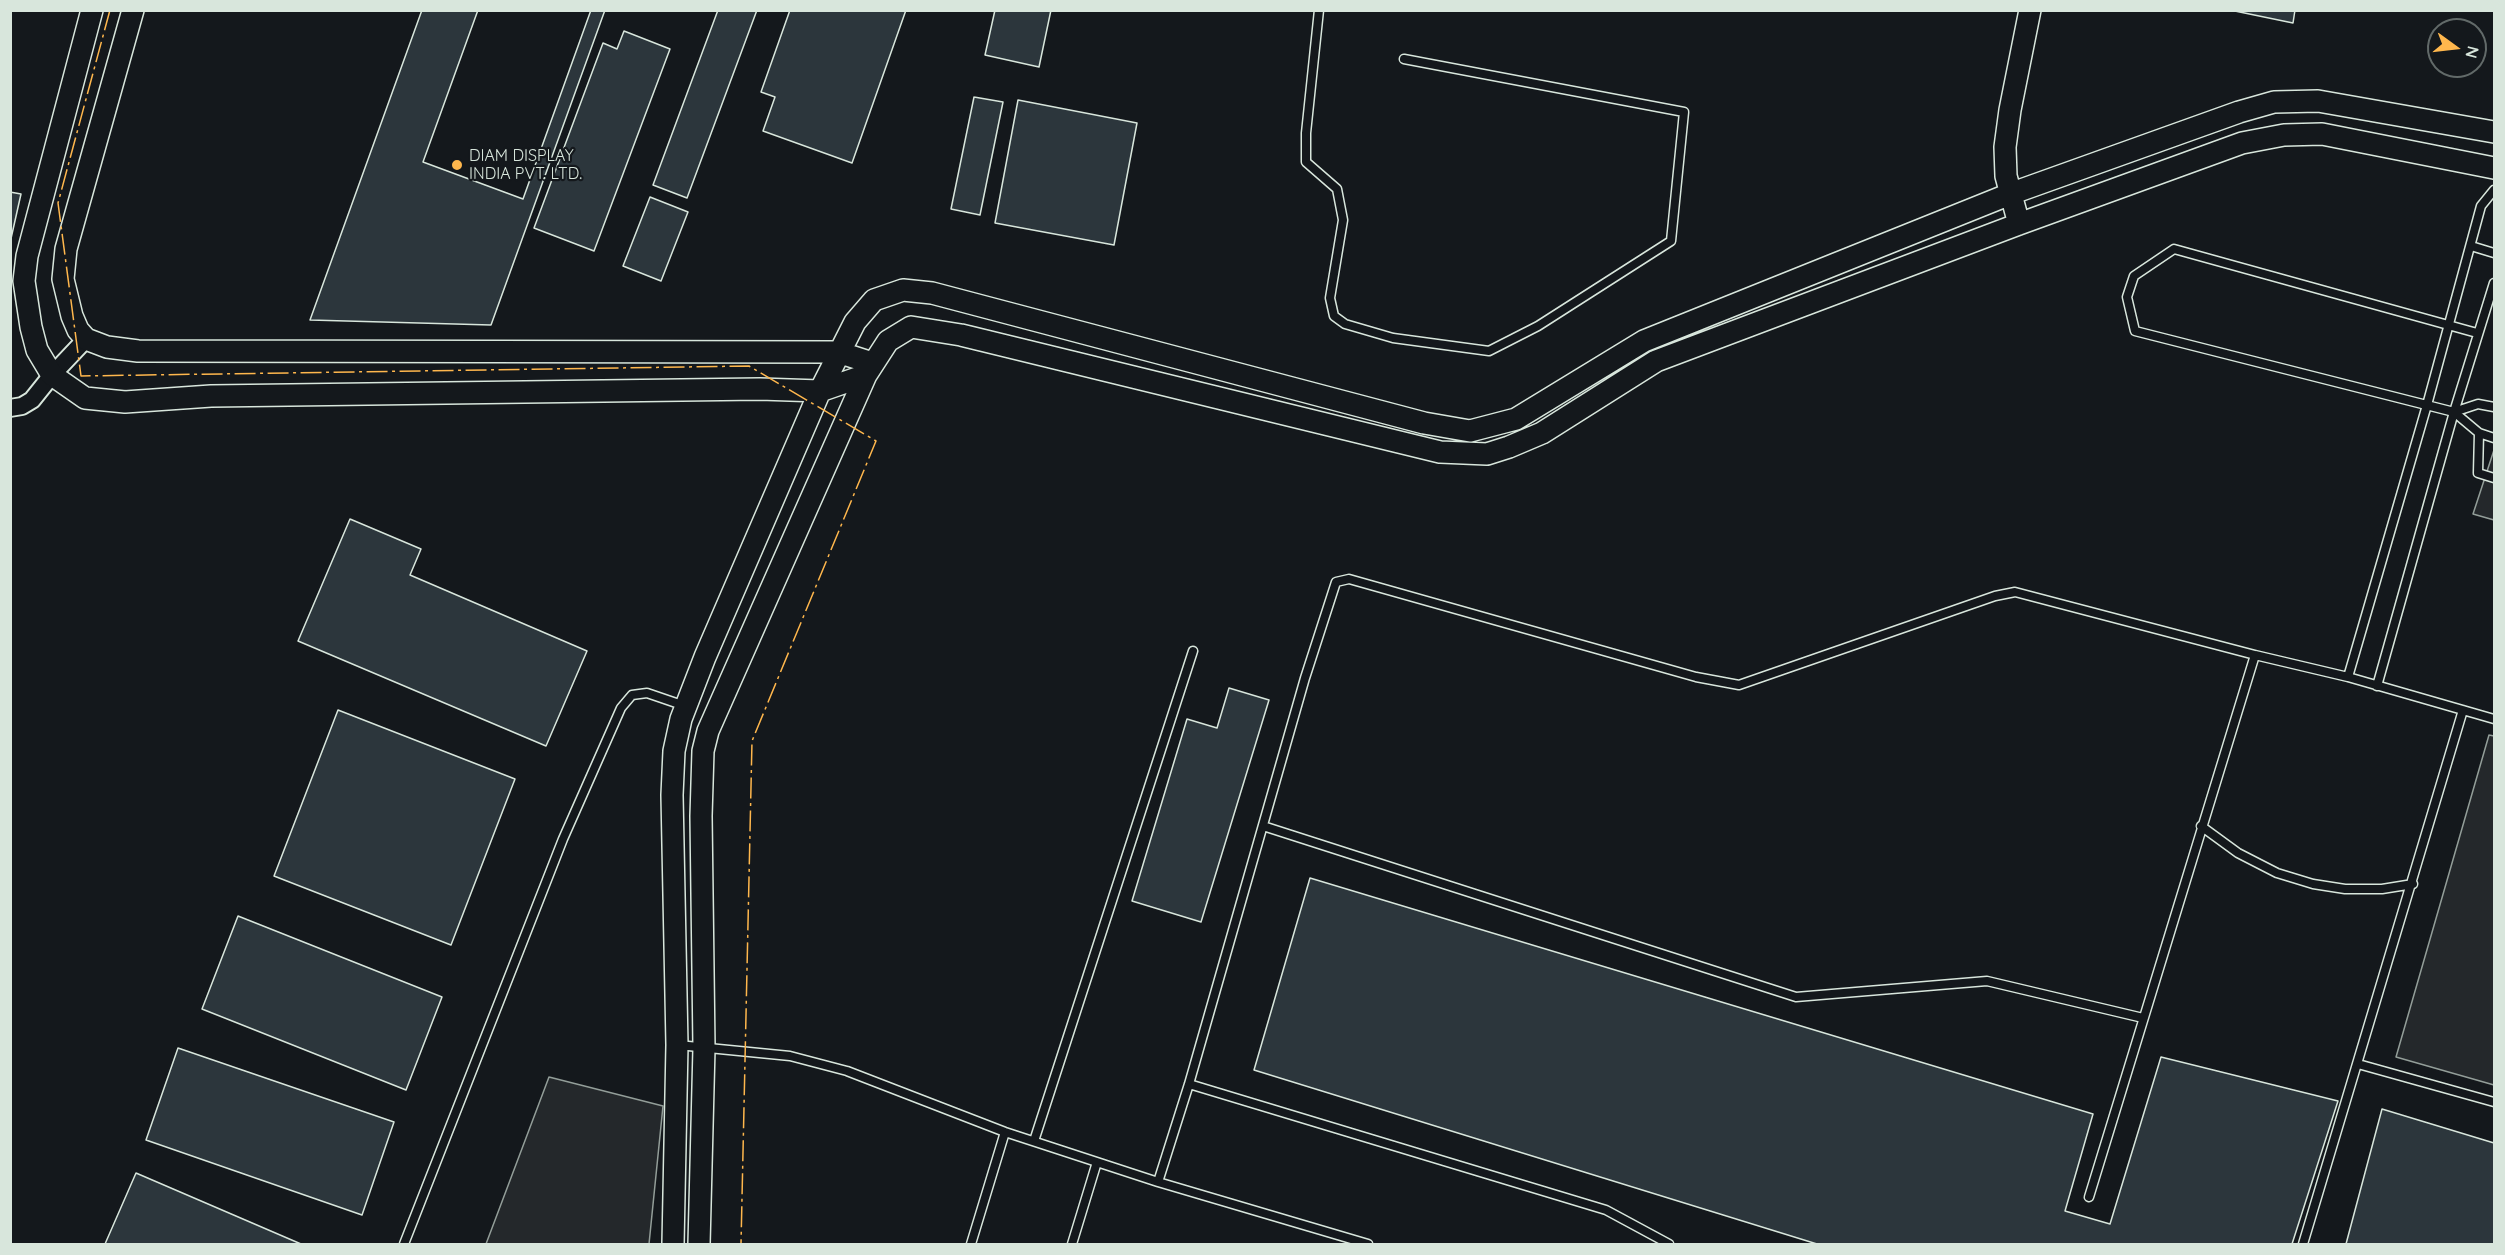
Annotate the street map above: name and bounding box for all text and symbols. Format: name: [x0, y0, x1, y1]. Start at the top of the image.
north arrow: [2427, 18, 2487, 78]
text: N: [2461, 44, 2484, 60]
place label: DIAM DISPLAY INDIA PVT. LTD.: [469, 146, 582, 184]
marker: DIAM DISPLAY INDIA PVT. LTD.: [450, 158, 464, 172]

